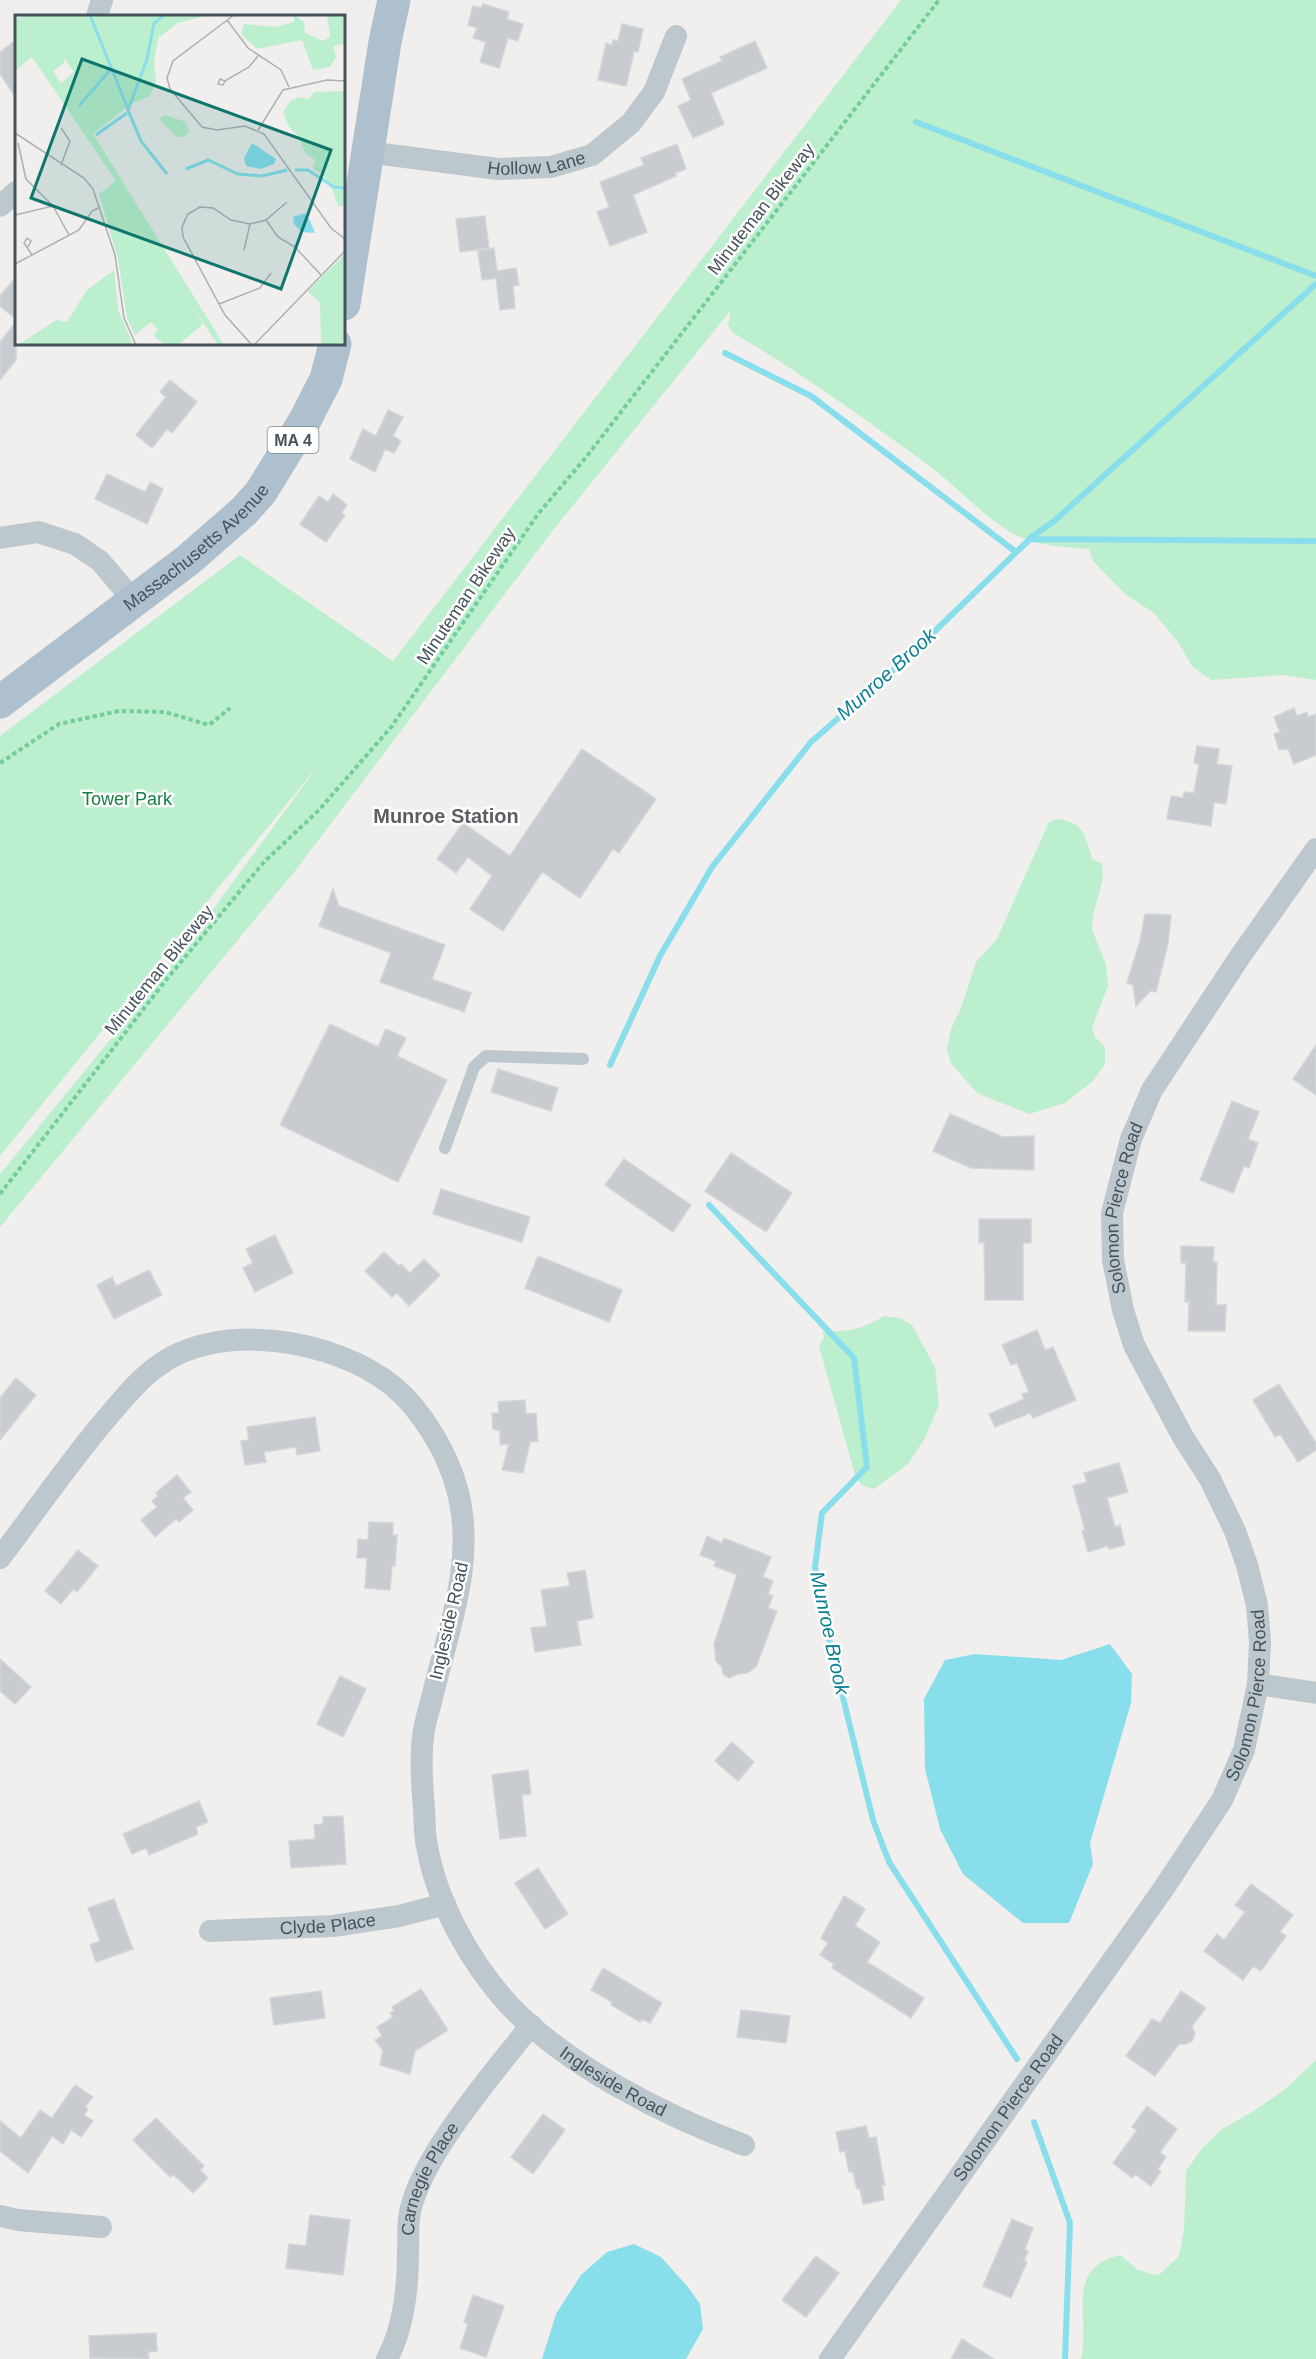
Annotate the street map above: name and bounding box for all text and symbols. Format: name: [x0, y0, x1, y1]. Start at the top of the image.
inset map: [15, 15, 345, 345]
street label: Minuteman Bikeway: [704, 139, 818, 279]
street label: Hollow Lane: [486, 147, 588, 179]
road number: MA 4: [268, 427, 318, 453]
street label: Massachusetts Avenue: [120, 481, 273, 615]
street label: Minuteman Bikeway: [413, 524, 519, 668]
water label: Munroe Brook: [832, 623, 941, 724]
park label: Tower Park: [82, 789, 173, 809]
district label: Munroe Station: [373, 805, 519, 827]
street label: Minuteman Bikeway: [101, 901, 217, 1039]
street label: Solomon Pierce Road: [1101, 1119, 1147, 1296]
street label: Ingleside Road: [426, 1560, 472, 1682]
water label: Munroe Brook: [806, 1569, 854, 1698]
street label: Solomon Pierce Road: [1222, 1609, 1270, 1784]
street label: Clyde Place: [279, 1910, 377, 1938]
street label: Solomon Pierce Road: [949, 2031, 1067, 2185]
street label: Ingleside Road: [556, 2042, 670, 2121]
street label: Carnegie Place: [398, 2118, 463, 2236]

